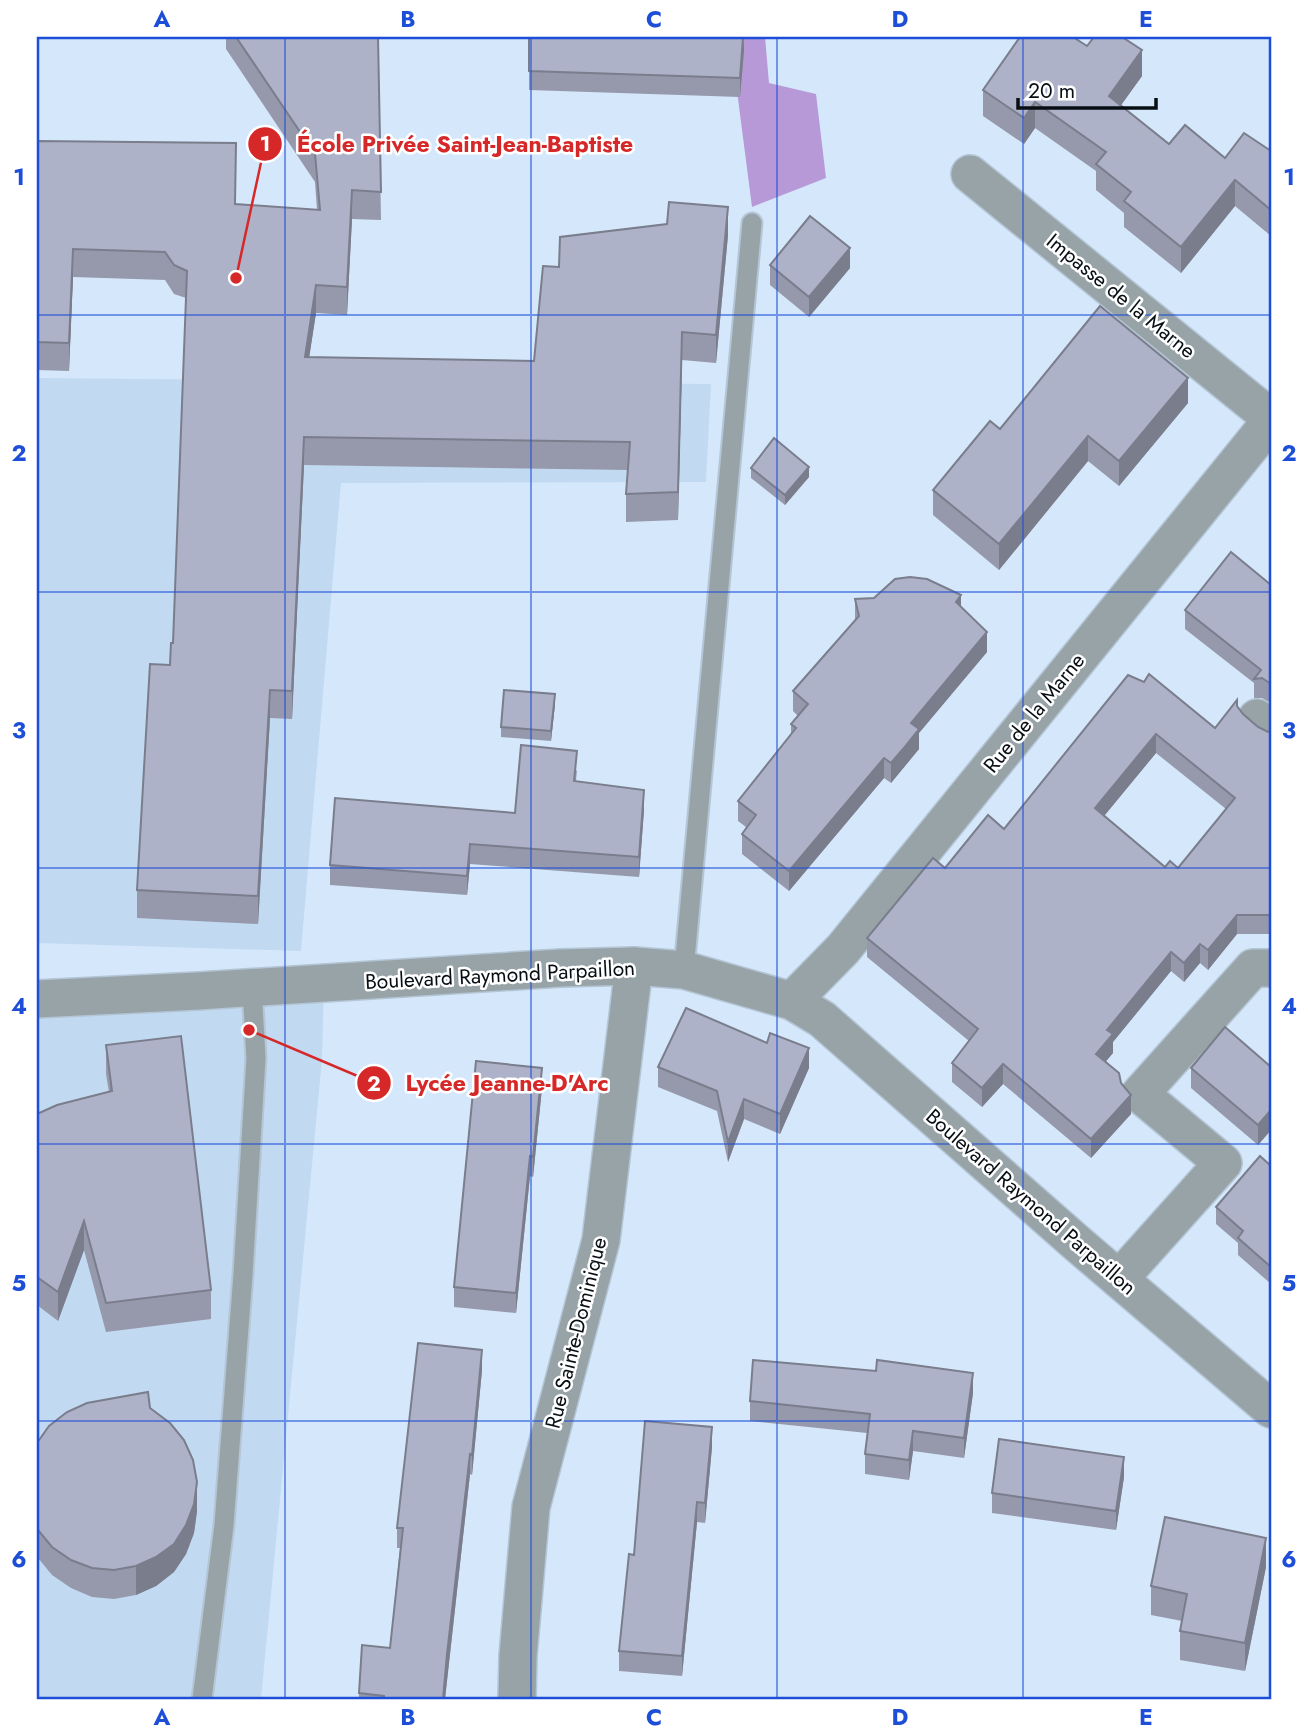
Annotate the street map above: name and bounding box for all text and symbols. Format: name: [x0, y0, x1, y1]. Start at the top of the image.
text: A: [153, 2, 171, 36]
text: B: [400, 2, 416, 36]
text: C: [646, 2, 662, 36]
text: D: [892, 2, 909, 36]
text: E: [1139, 2, 1153, 36]
scale bar: [1018, 66, 1156, 110]
text: 20 m: [1028, 76, 1075, 106]
callout: École Privée Saint-Jean-Baptiste: [247, 122, 647, 166]
text: École Privée Saint-Jean-Baptiste: [297, 127, 633, 161]
text: 1: [260, 129, 270, 159]
text: 1: [13, 160, 25, 194]
text: 1: [1283, 160, 1295, 194]
street label: Impasse de la Marne: [1040, 226, 1202, 366]
text: 2: [11, 436, 27, 470]
text: 2: [1281, 436, 1297, 470]
street label: Rue de la Marne: [976, 647, 1092, 779]
text: 3: [12, 713, 26, 747]
text: 3: [1282, 713, 1296, 747]
street label: Boulevard Raymond Parpaillon: [364, 953, 636, 997]
text: 4: [11, 989, 27, 1023]
text: 4: [1281, 989, 1297, 1023]
callout: Lycée Jeanne-D'Arc: [356, 1061, 622, 1105]
text: Lycée Jeanne-D'Arc: [406, 1066, 609, 1100]
text: 2: [367, 1069, 381, 1099]
street label: Boulevard Raymond Parpaillon: [919, 1102, 1143, 1302]
street label: Rue Sainte-Dominique: [538, 1234, 614, 1432]
text: 5: [12, 1266, 26, 1300]
text: 5: [1282, 1266, 1296, 1300]
text: 6: [11, 1542, 27, 1576]
text: 6: [1281, 1542, 1297, 1576]
text: A: [153, 1700, 171, 1734]
text: B: [400, 1700, 416, 1734]
text: C: [646, 1700, 662, 1734]
text: D: [892, 1700, 909, 1734]
text: E: [1139, 1700, 1153, 1734]

